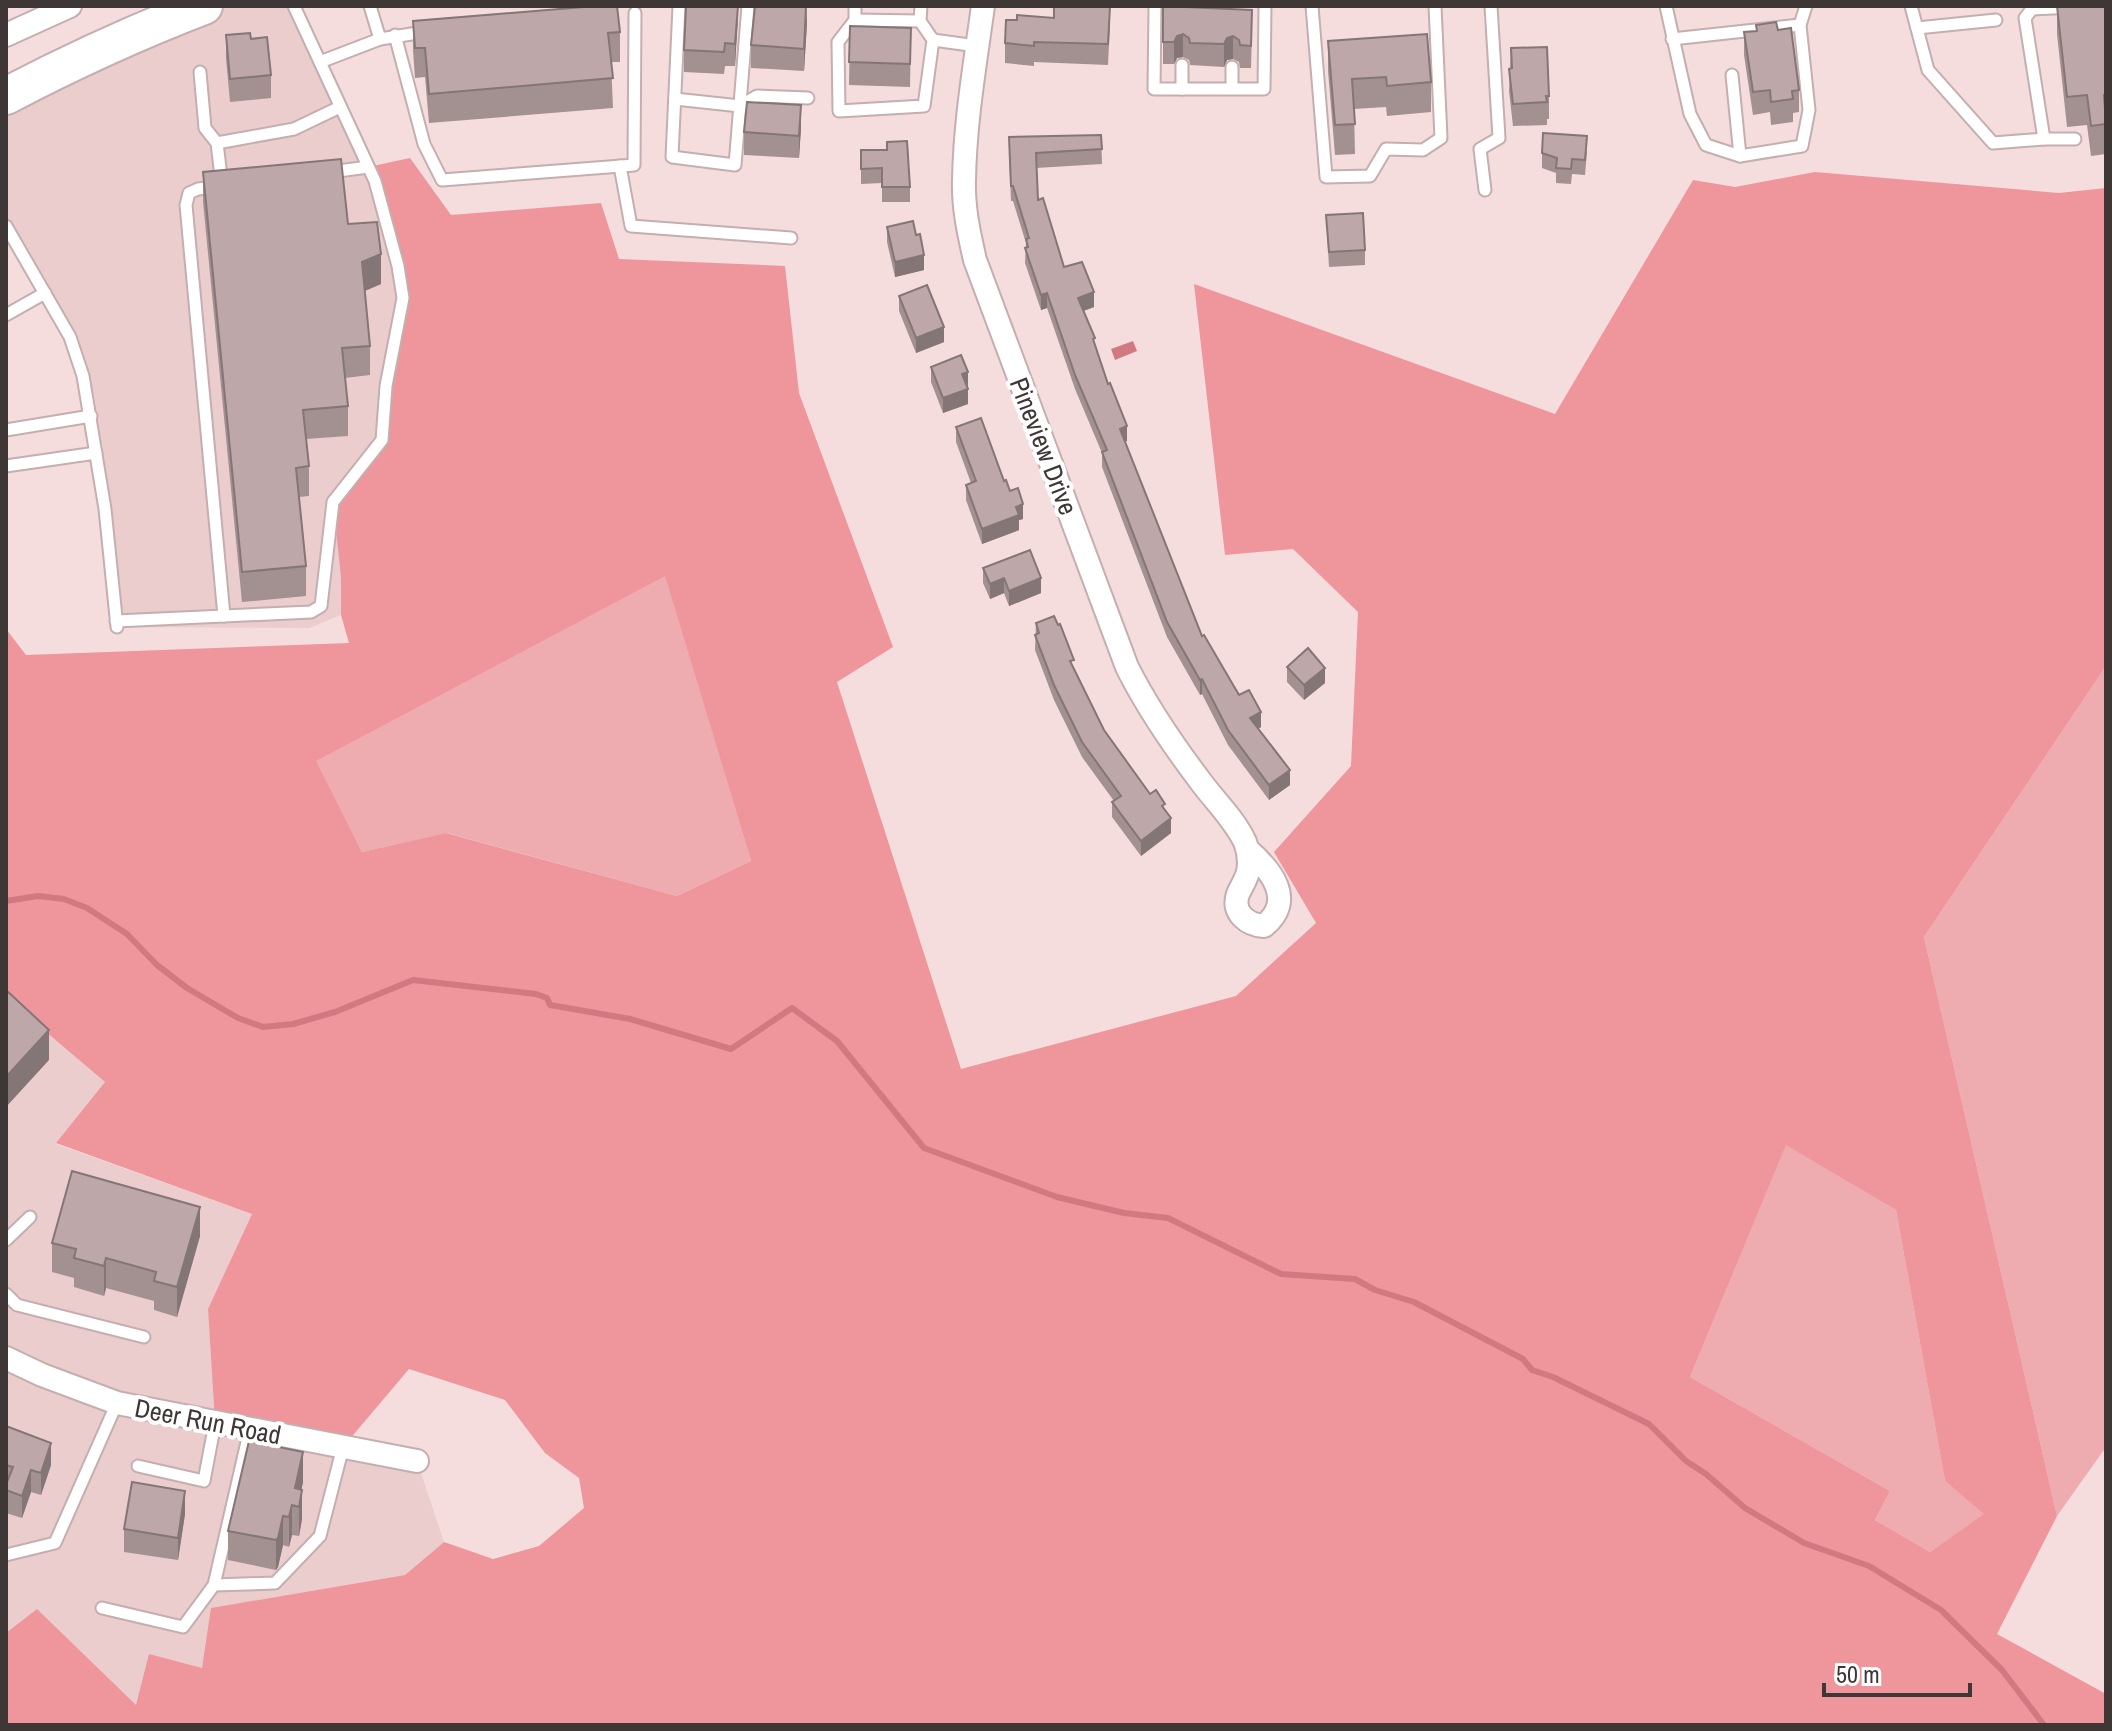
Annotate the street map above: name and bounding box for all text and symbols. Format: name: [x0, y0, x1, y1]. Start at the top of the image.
street label: Pineview Drive: [1002, 372, 1086, 520]
street label: Deer Run Road: [132, 1390, 284, 1452]
scale bar: [1824, 1647, 1970, 1697]
text: 50 m: [1836, 1658, 1880, 1690]

